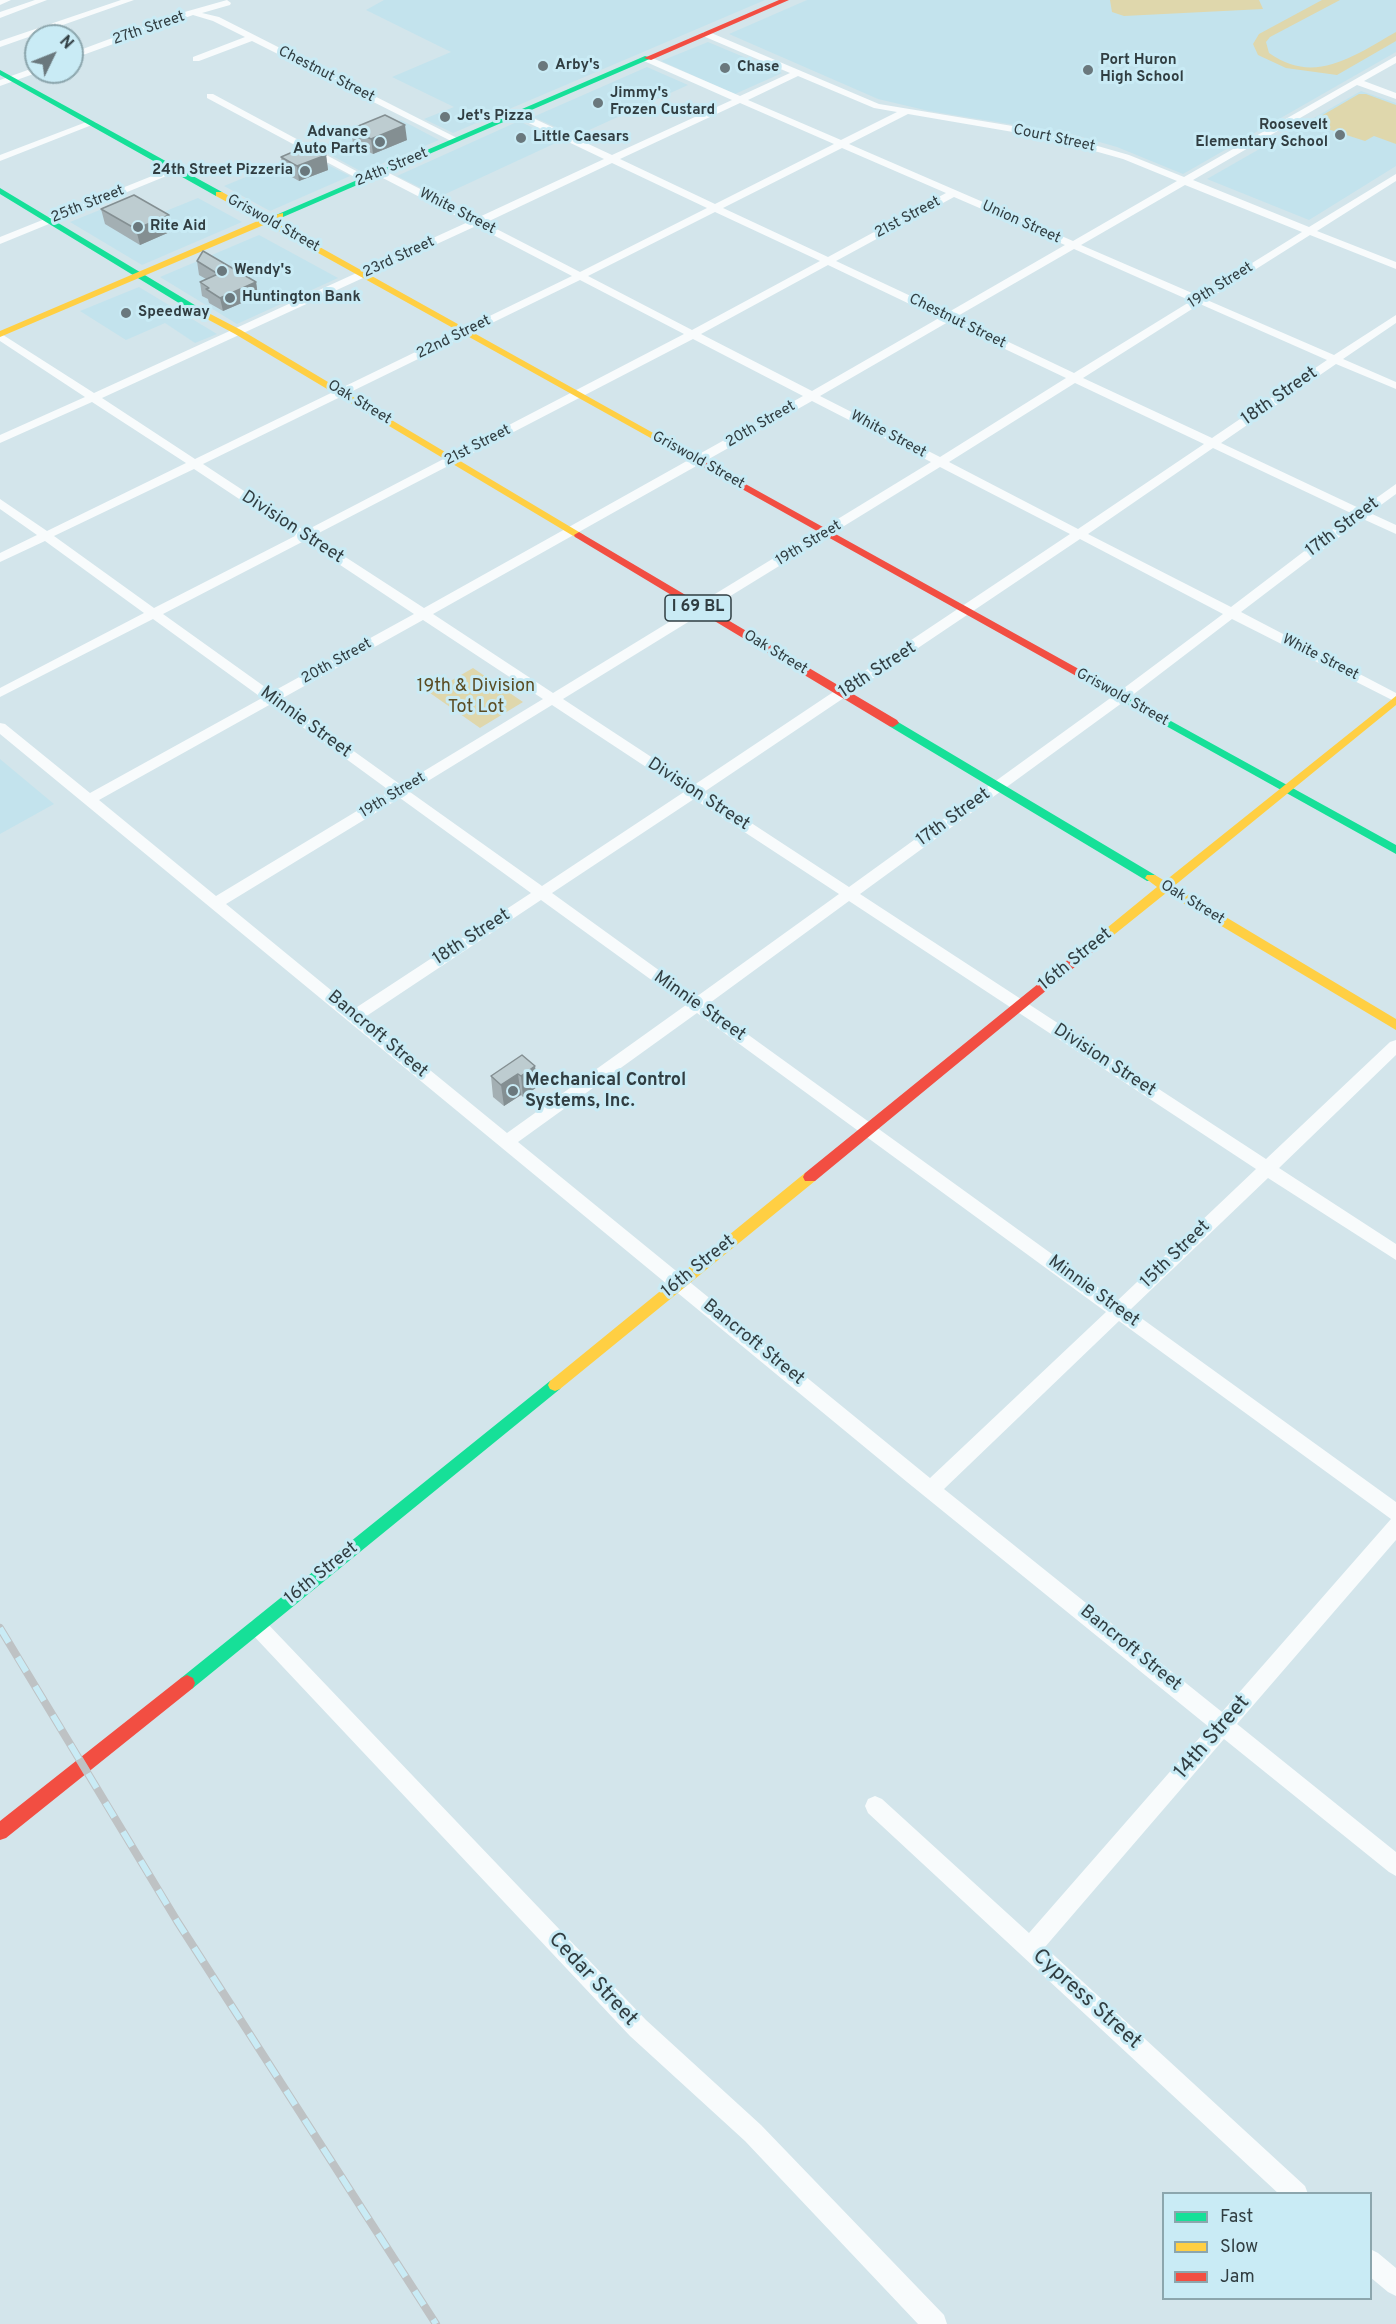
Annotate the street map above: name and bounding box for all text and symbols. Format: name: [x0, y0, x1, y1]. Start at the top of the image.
street label: 27th Street: [111, 8, 187, 50]
north arrow: [24, 24, 84, 84]
text: N: [54, 32, 77, 54]
street label: Chestnut Street: [275, 43, 377, 107]
place label: Port Huron High School: [1100, 52, 1184, 87]
place label: Arby's: [555, 57, 600, 75]
marker: Arby's: [536, 59, 550, 73]
place label: Chase: [737, 59, 779, 77]
marker: Chase: [718, 61, 732, 75]
marker: Port Huron High School: [1081, 63, 1095, 77]
place label: Jimmy's Frozen Custard: [610, 85, 715, 120]
marker: Jimmy's Frozen Custard: [591, 96, 605, 110]
place label: Jet's Pizza: [457, 108, 533, 126]
marker: Jet's Pizza: [438, 110, 452, 124]
place label: Roosevelt Elementary School: [1195, 117, 1328, 152]
street label: Court Street: [1011, 122, 1097, 156]
place label: Advance Auto Parts: [293, 124, 368, 159]
marker: Roosevelt Elementary School: [1333, 128, 1347, 142]
place label: Little Caesars: [533, 129, 629, 147]
marker: Little Caesars: [514, 131, 528, 145]
marker: Advance Auto Parts: [373, 135, 387, 149]
street label: 24th Street: [353, 145, 431, 191]
place label: 24th Street Pizzeria: [152, 162, 293, 180]
marker: 24th Street Pizzeria: [298, 164, 312, 178]
street label: 25th Street: [49, 182, 127, 228]
street label: White Street: [416, 185, 498, 239]
street label: Griswold Street: [224, 191, 322, 257]
street label: 21st Street: [872, 193, 944, 243]
street label: Union Street: [979, 198, 1063, 248]
place label: Rite Aid: [150, 218, 206, 236]
marker: Rite Aid: [131, 220, 145, 234]
street label: 23rd Street: [360, 234, 438, 282]
street label: 19th Street: [1185, 259, 1257, 313]
place label: Wendy's: [234, 262, 292, 280]
marker: Wendy's: [215, 264, 229, 278]
place label: Huntington Bank: [242, 289, 361, 307]
marker: Huntington Bank: [223, 291, 237, 305]
street label: Chestnut Street: [906, 291, 1008, 353]
place label: Speedway: [138, 304, 210, 322]
marker: Speedway: [119, 306, 133, 320]
street label: 22nd Street: [414, 312, 494, 364]
street label: 18th Street: [1238, 363, 1322, 431]
street label: Oak Street: [324, 377, 394, 429]
street label: 20th Street: [723, 398, 799, 452]
street label: White Street: [847, 408, 929, 462]
street label: 21st Street: [442, 422, 514, 470]
street label: Griswold Street: [649, 428, 747, 494]
street label: Division Street: [237, 487, 347, 569]
street label: 17th Street: [1302, 494, 1384, 562]
street label: 19th Street: [773, 517, 845, 571]
road number: I 69 BL: [665, 595, 731, 621]
street label: Oak Street: [740, 627, 810, 679]
street label: White Street: [1279, 631, 1361, 685]
street label: 20th Street: [299, 635, 375, 689]
street label: 18th Street: [835, 638, 921, 704]
street label: Griswold Street: [1073, 665, 1171, 731]
park label: 19th & Division Tot Lot: [417, 676, 535, 718]
street label: Minnie Street: [255, 683, 355, 763]
street label: Division Street: [643, 754, 753, 836]
street label: 19th Street: [357, 769, 429, 823]
street label: 17th Street: [913, 784, 995, 852]
street label: Oak Street: [1157, 877, 1227, 929]
street label: 18th Street: [429, 905, 515, 971]
street label: 16th Street: [1035, 924, 1117, 996]
street label: Minnie Street: [649, 967, 749, 1047]
street label: Bancroft Street: [322, 987, 432, 1083]
street label: Division Street: [1049, 1020, 1159, 1102]
place label: Mechanical Control Systems, Inc.: [525, 1070, 686, 1112]
marker: Mechanical Control Systems, Inc.: [506, 1084, 520, 1098]
street label: 15th Street: [1137, 1217, 1215, 1293]
street label: 16th Street: [658, 1231, 740, 1303]
street label: Minnie Street: [1043, 1252, 1143, 1332]
street label: Bancroft Street: [698, 1296, 808, 1390]
street label: 16th Street: [281, 1538, 363, 1610]
street label: Bancroft Street: [1075, 1602, 1185, 1696]
street label: 14th Street: [1170, 1691, 1256, 1785]
street label: Cedar Street: [542, 1928, 642, 2032]
street label: Cypress Street: [1026, 1945, 1146, 2055]
legend: [1162, 2192, 1372, 2300]
text: Fast: [1220, 2206, 1253, 2229]
text: Slow: [1220, 2236, 1258, 2259]
text: Jam: [1220, 2266, 1255, 2289]

